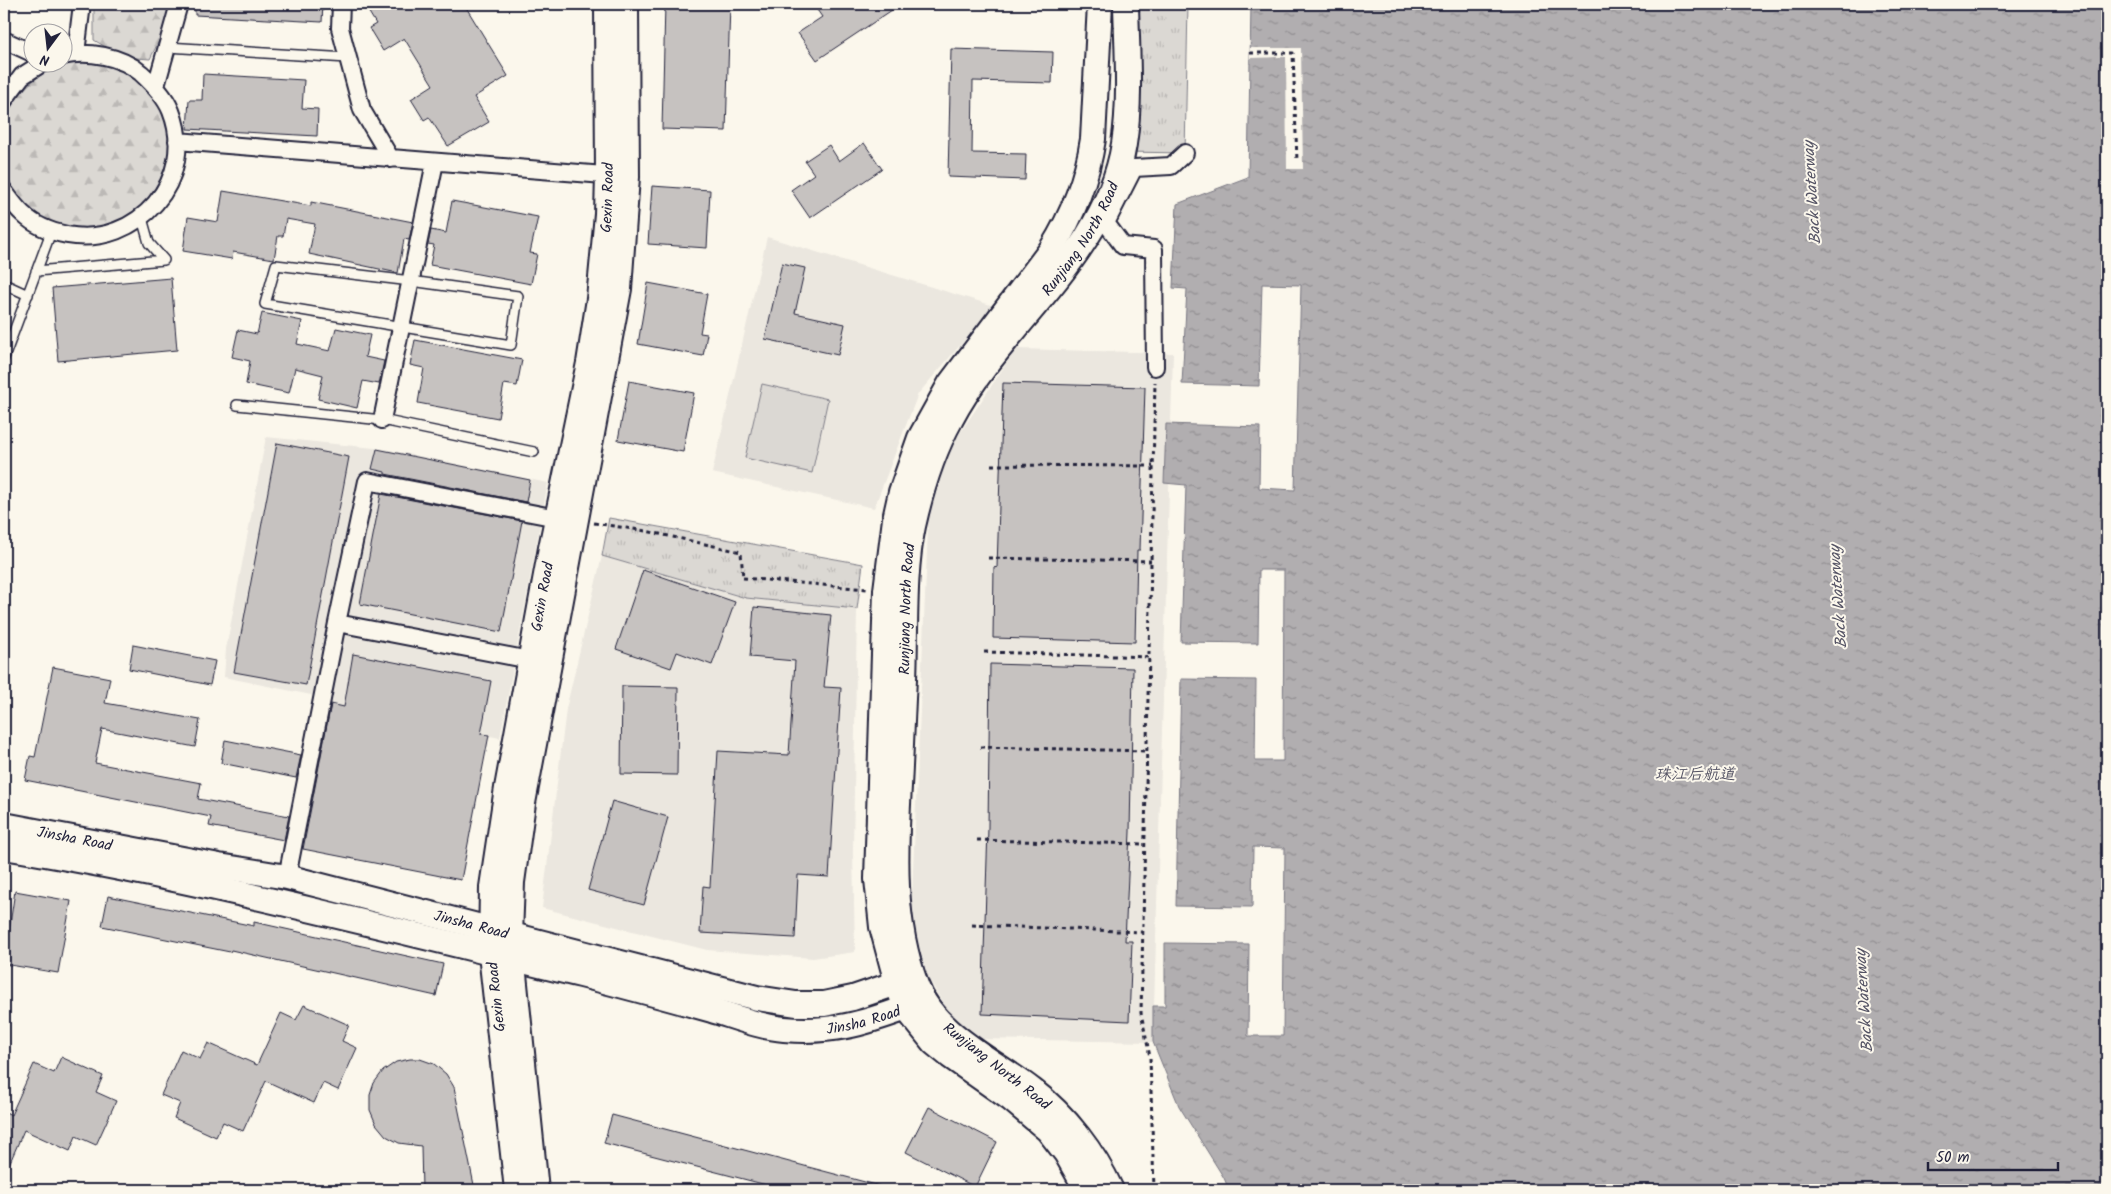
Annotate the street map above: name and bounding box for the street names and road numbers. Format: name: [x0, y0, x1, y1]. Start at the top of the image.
street label: Gexin Road: [594, 162, 621, 234]
street label: Runjiang North Road: [1036, 178, 1126, 302]
street label: Runjiang North Road: [893, 541, 923, 675]
street label: Gexin Road: [525, 560, 561, 634]
street label: Jinsha Road: [35, 821, 115, 858]
street label: Jinsha Road: [431, 904, 511, 947]
street label: Gexin Road: [481, 960, 513, 1033]
street label: Jinsha Road: [825, 1000, 905, 1042]
street label: Runjiang North Road: [937, 1017, 1056, 1117]

